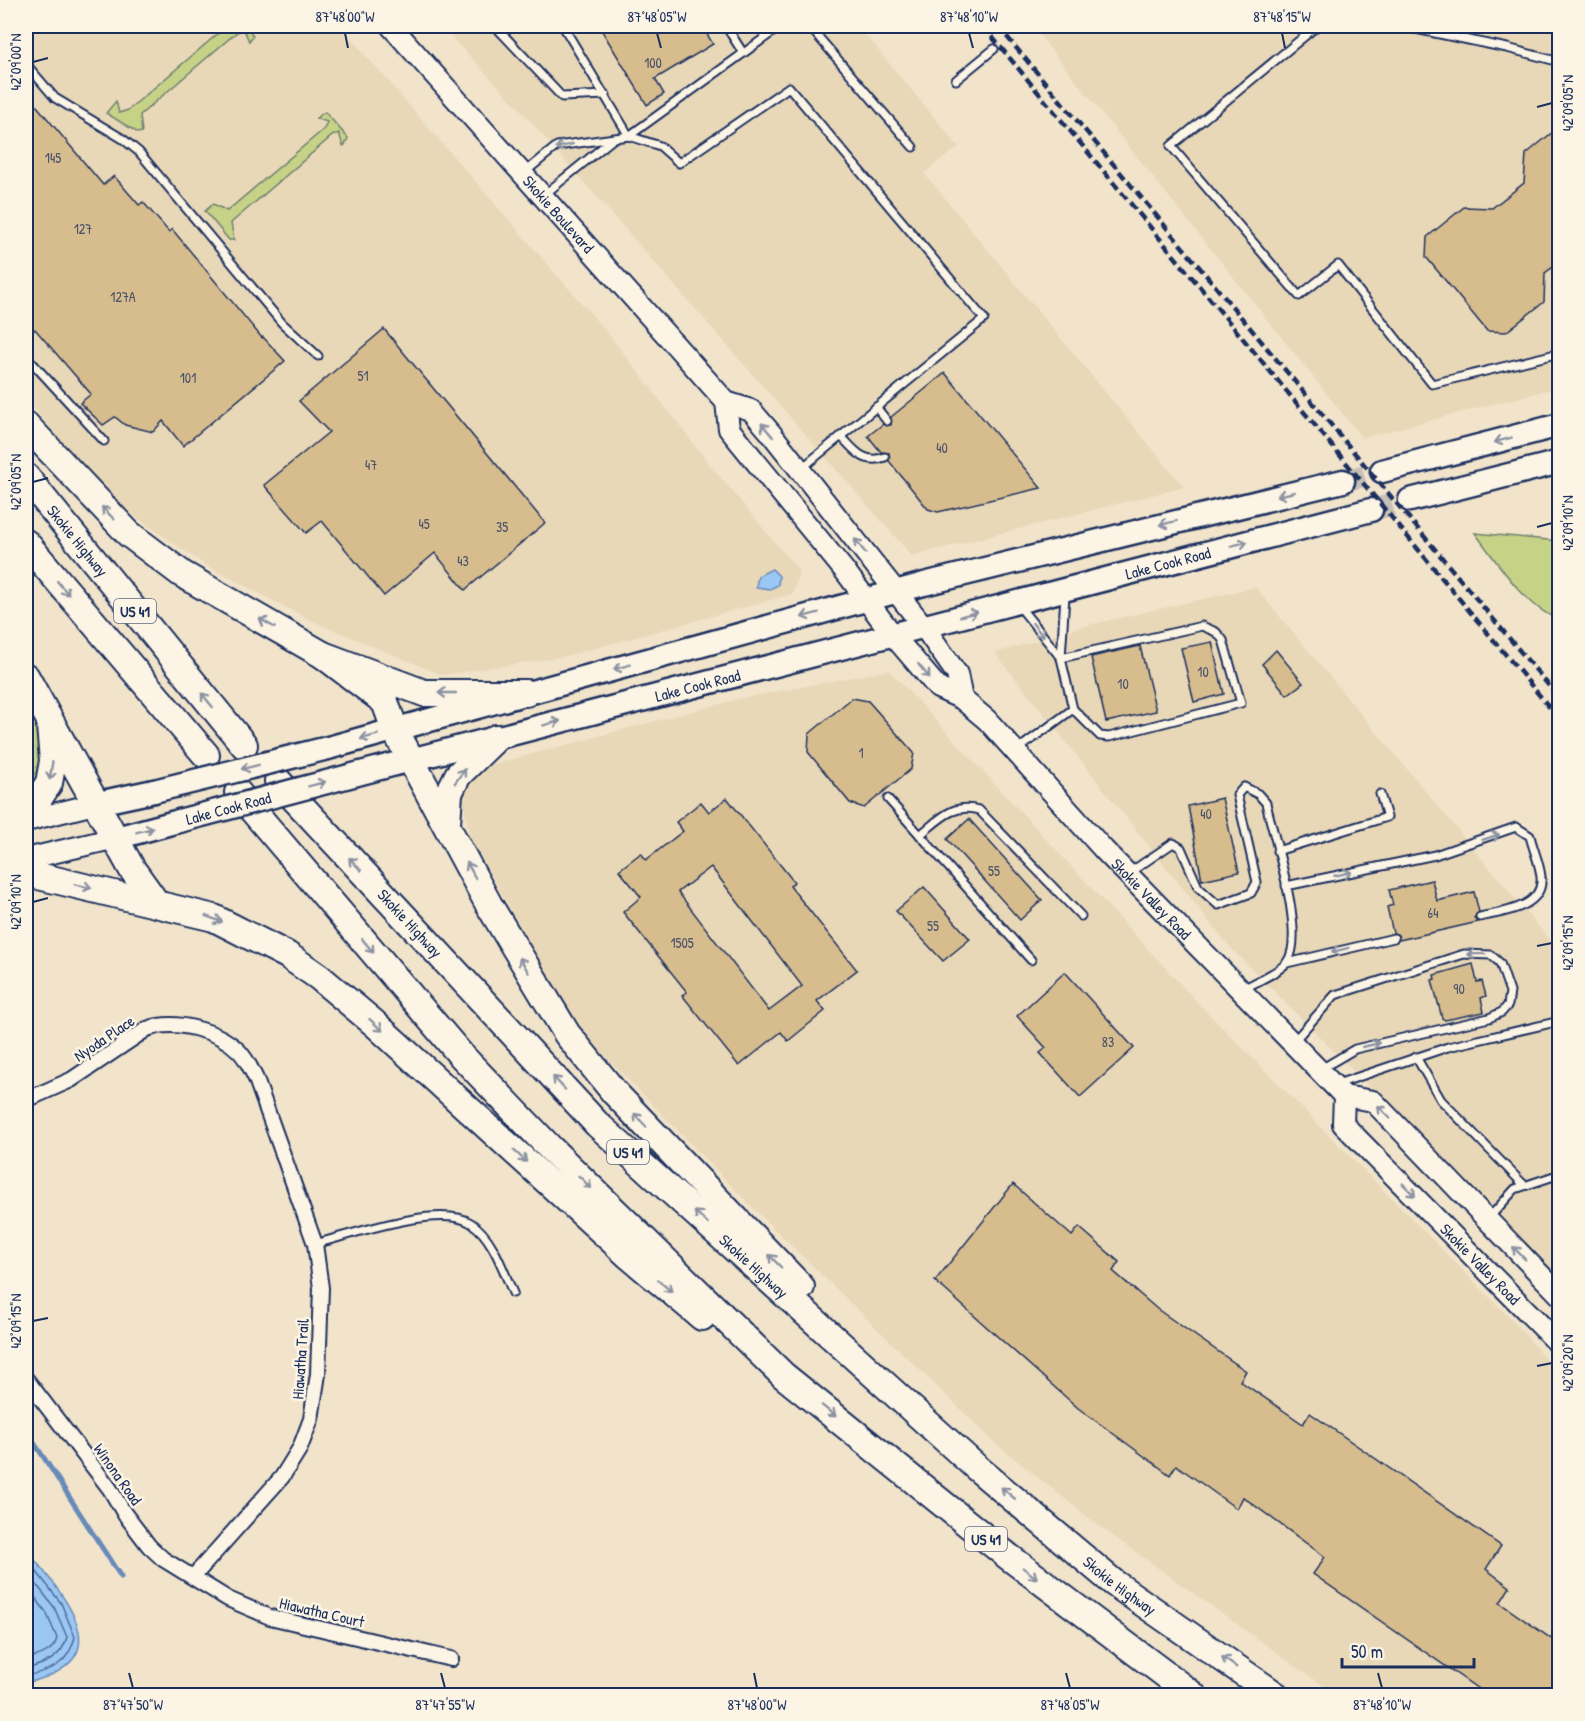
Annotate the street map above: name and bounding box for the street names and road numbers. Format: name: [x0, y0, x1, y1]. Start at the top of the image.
street label: Skokie Boulevard: [518, 170, 599, 258]
street label: Skokie Highway: [42, 500, 114, 581]
street label: Lake Cook Road: [1123, 541, 1213, 584]
road number: US 41: [114, 599, 156, 623]
street label: Lake Cook Road: [653, 664, 743, 707]
street label: Lake Cook Road: [183, 786, 273, 830]
street label: Skokie Valley Road: [1107, 853, 1196, 944]
street label: Skokie Highway: [373, 884, 448, 962]
street label: Nyoda Place: [69, 1009, 139, 1066]
road number: US 41: [607, 1140, 649, 1164]
street label: Skokie Valley Road: [1435, 1218, 1525, 1309]
street label: Skokie Highway: [715, 1229, 793, 1303]
street label: Hiawatha Trail: [286, 1317, 314, 1400]
street label: Winona Road: [89, 1439, 147, 1509]
road number: US 41: [965, 1527, 1007, 1551]
street label: Skokie Highway: [1079, 1551, 1161, 1620]
street label: Hiawatha Court: [277, 1592, 367, 1633]

